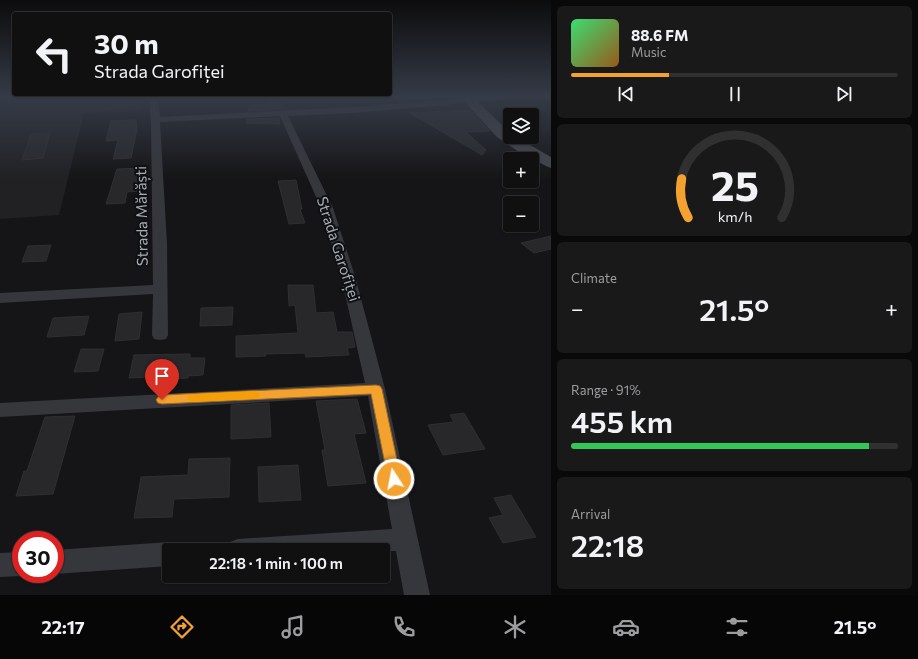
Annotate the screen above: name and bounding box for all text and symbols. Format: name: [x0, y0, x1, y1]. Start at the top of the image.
text: 30 m: [94, 26, 159, 60]
text: 88.6 FM: [631, 26, 688, 44]
icon: left: [28, 28, 80, 80]
text: Music: [631, 44, 666, 60]
text: Strada Garofiței: [94, 60, 225, 82]
icon: previous: [615, 83, 637, 105]
icon: pause: [724, 83, 746, 105]
icon: next: [833, 83, 855, 105]
map controls: [503, 108, 539, 232]
button: layers: [503, 108, 539, 144]
button: +: [503, 152, 539, 188]
text: 25: [711, 158, 758, 209]
street label: Strada Mărăști: [131, 166, 153, 266]
street label: Strada Garofiței: [312, 194, 364, 304]
button: −: [503, 196, 539, 232]
text: km/h: [717, 206, 752, 224]
text: Climate: [571, 270, 617, 286]
text: 21.5°: [699, 290, 769, 327]
text: −: [571, 295, 584, 322]
text: +: [885, 295, 898, 322]
pin: [145, 359, 179, 400]
icon: arrive: [151, 365, 173, 387]
text: Range · 91%: [571, 382, 641, 398]
text: 455 km: [571, 402, 673, 439]
position arrow: [373, 458, 415, 500]
text: Arrival: [571, 506, 610, 522]
text: 22:18: [571, 526, 644, 563]
speed limit sign: 30: [12, 531, 64, 583]
text: 22:18 · 1 min · 100 m: [209, 554, 343, 572]
icon: directions: [168, 613, 196, 641]
icon: music: [279, 613, 307, 641]
icon: phone: [390, 613, 418, 641]
icon: climate: [501, 613, 529, 641]
icon: car: [612, 613, 640, 641]
icon: filters: [723, 613, 751, 641]
text: 22:17: [41, 616, 85, 638]
text: 21.5°: [834, 616, 876, 638]

